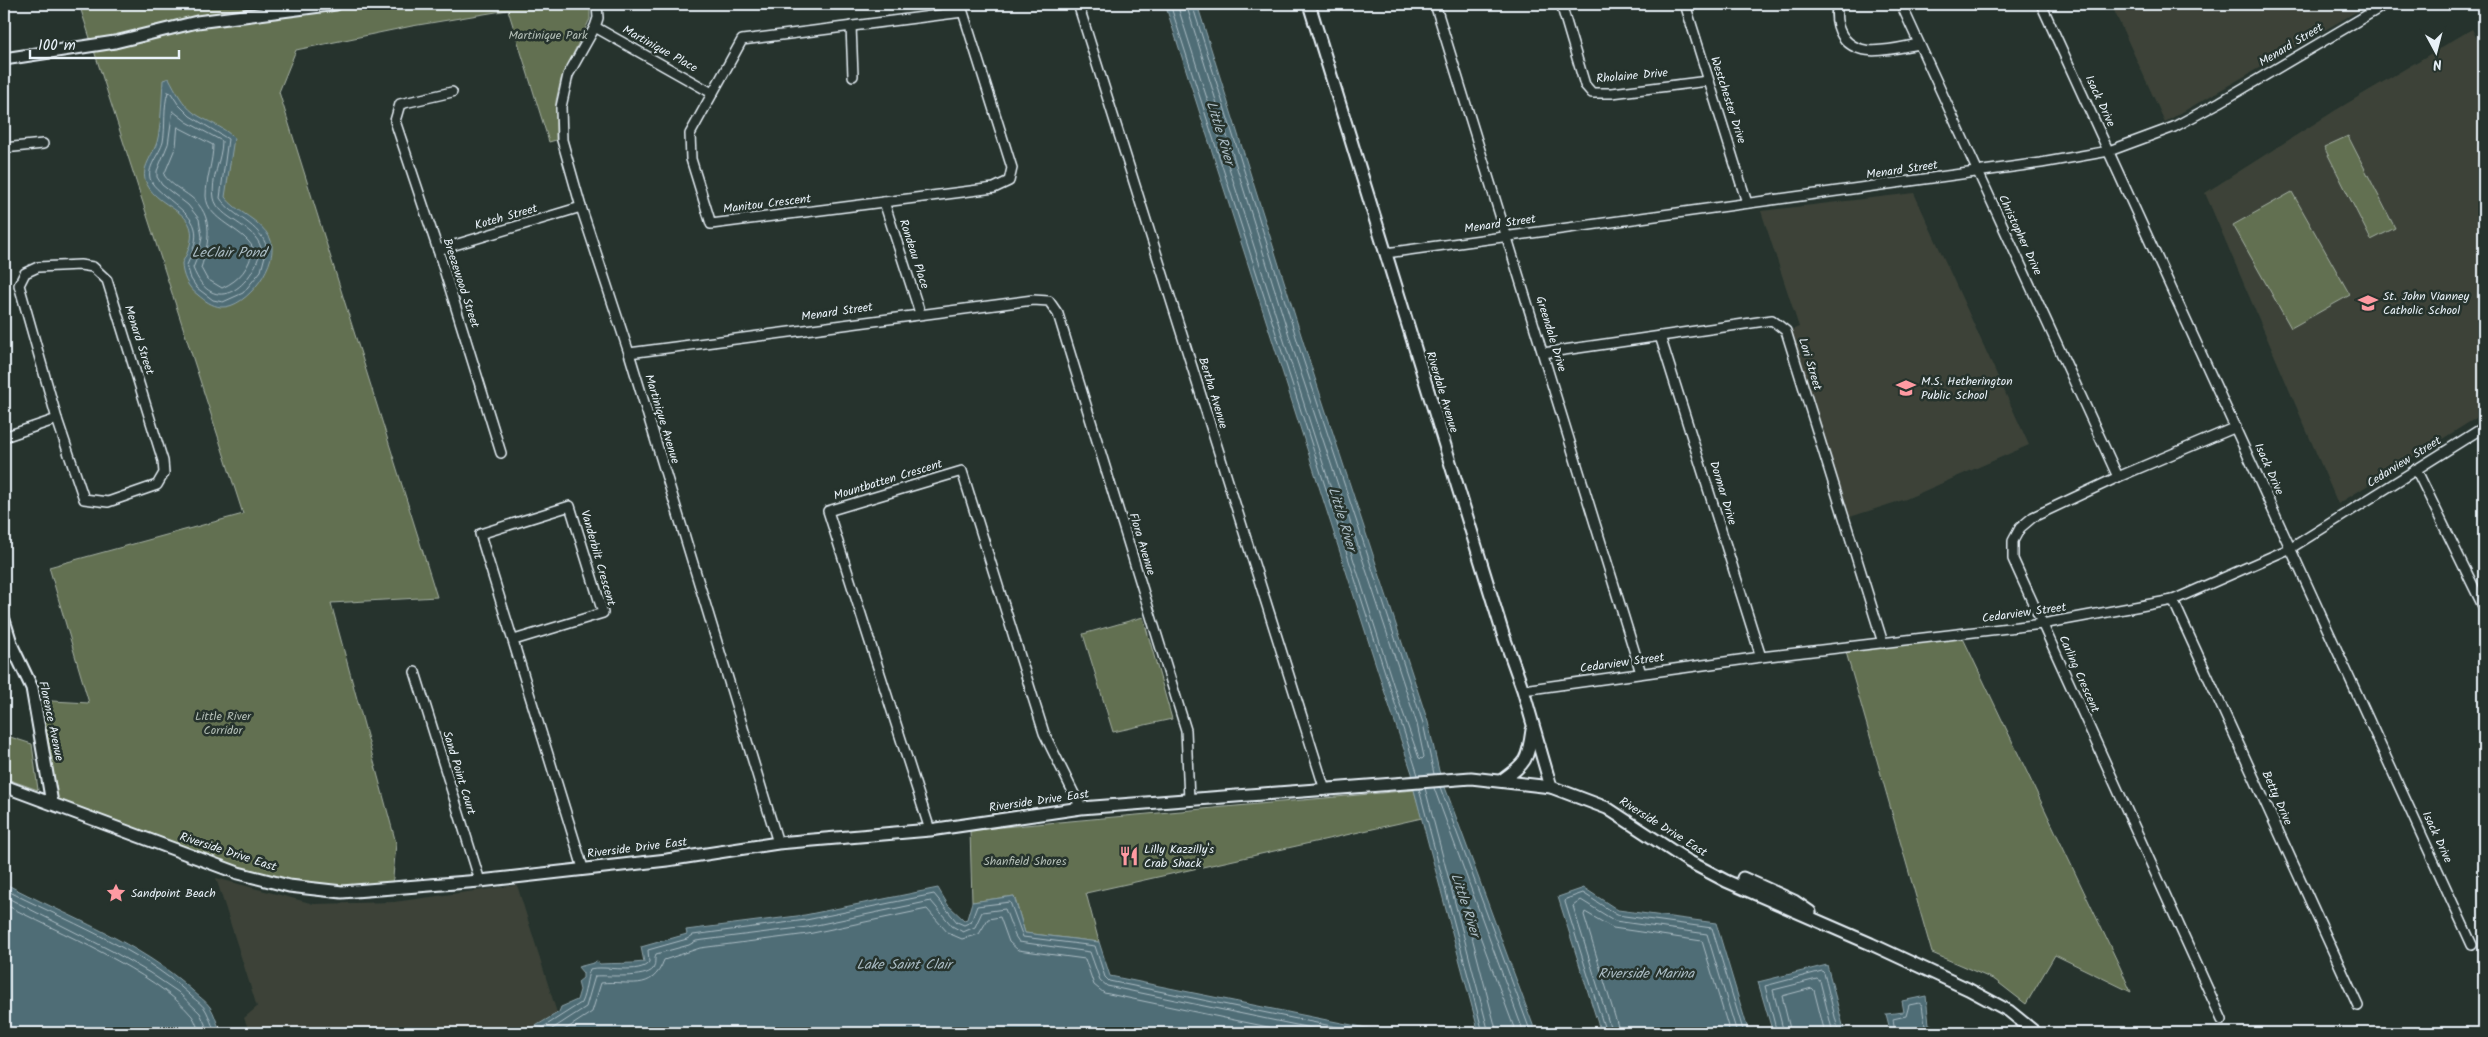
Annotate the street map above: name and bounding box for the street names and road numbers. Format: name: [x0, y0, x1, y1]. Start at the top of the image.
street label: Menard Street: [2255, 18, 2327, 72]
street label: Martinique Place: [619, 20, 702, 78]
street label: Westchester Drive: [1705, 54, 1751, 147]
street label: Rholaine Drive: [1595, 63, 1669, 89]
street label: Isack Drive: [2080, 72, 2121, 131]
street label: Menard Street: [1865, 156, 1939, 184]
street label: Manitou Crescent: [722, 189, 812, 219]
street label: Christopher Drive: [1993, 192, 2047, 279]
street label: Koteh Street: [473, 199, 540, 235]
street label: Menard Street: [1463, 210, 1537, 238]
street label: Rondeau Place: [894, 217, 934, 292]
street label: Breezewood Street: [438, 236, 485, 331]
street label: Greendale Drive: [1530, 294, 1572, 375]
street label: Menard Street: [800, 298, 874, 326]
street label: Menard Street: [119, 303, 159, 378]
street label: Lori Street: [1793, 335, 1827, 393]
street label: Riverdale Avenue: [1421, 349, 1464, 436]
street label: Bertha Avenue: [1193, 355, 1233, 432]
street label: Martinique Avenue: [639, 372, 685, 467]
street label: Cedarview Street: [2363, 431, 2445, 493]
street label: Isack Drive: [2249, 440, 2289, 499]
street label: Mountbatten Crescent: [831, 454, 945, 506]
street label: Dormar Drive: [1704, 459, 1742, 528]
street label: Vanderbilt Crescent: [575, 508, 621, 608]
street label: Flora Avenue: [1123, 510, 1161, 578]
street label: Cedarview Street: [1981, 598, 2068, 628]
street label: Carling Crescent: [2053, 632, 2105, 716]
street label: Cedarview Street: [1579, 648, 1666, 678]
street label: Florence Avenue: [33, 679, 69, 763]
street label: Sand Point Court: [437, 729, 481, 818]
street label: Betty Drive: [2257, 768, 2298, 829]
street label: Riverside Drive East: [988, 785, 1091, 817]
street label: Riverside Drive East: [1615, 792, 1711, 862]
street label: Isack Drive: [2417, 808, 2458, 867]
street label: Riverside Drive East: [177, 827, 279, 877]
street label: Riverside Drive East: [586, 832, 688, 864]

